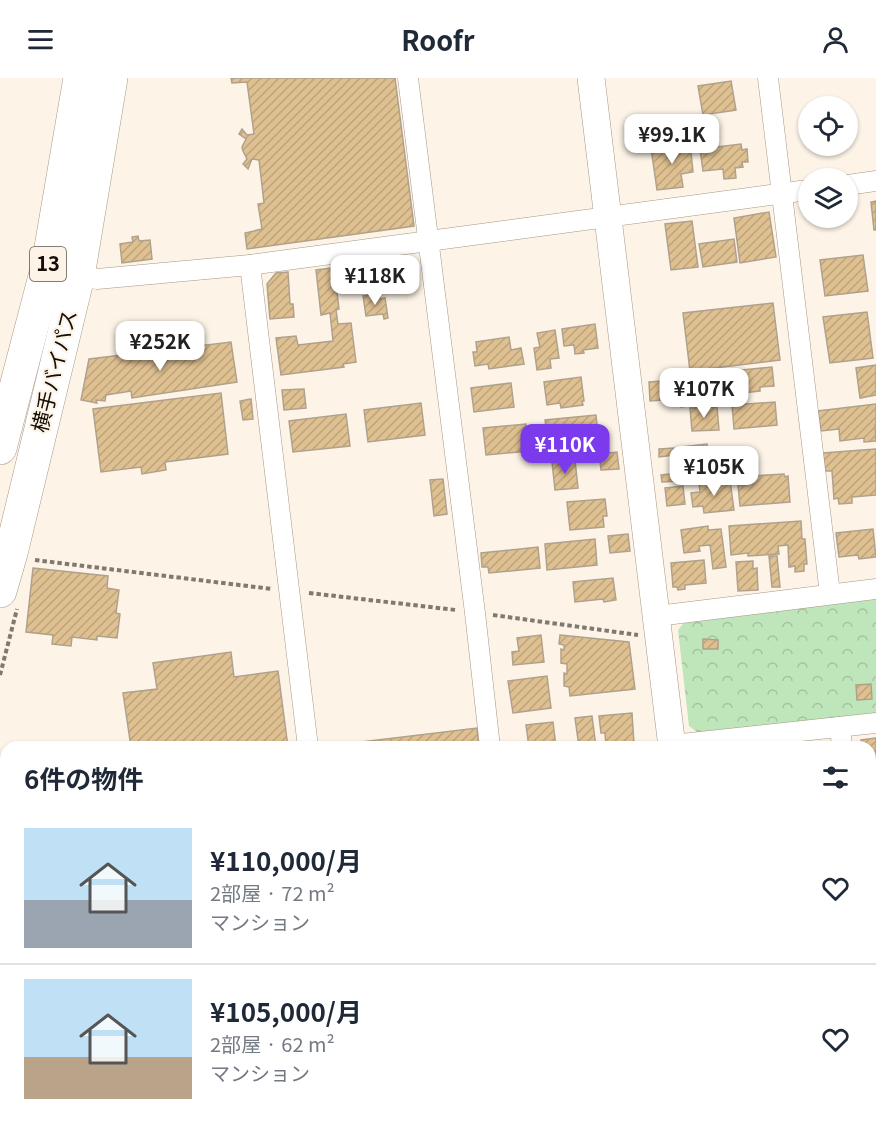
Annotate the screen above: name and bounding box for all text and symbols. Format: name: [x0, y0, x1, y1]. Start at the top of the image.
text: Roofr: [401, 20, 475, 59]
icon: menu: [24, 23, 57, 56]
icon: person: [819, 23, 852, 56]
map controls: [798, 96, 858, 228]
button: locate: [798, 96, 858, 156]
pin: ¥99.1K: [623, 114, 721, 165]
text: ¥99.1K: [638, 119, 706, 148]
button: layers: [798, 168, 858, 228]
road number: 13: [30, 247, 66, 281]
pin: ¥118K: [333, 255, 417, 306]
text: ¥118K: [345, 260, 405, 289]
street label: 横手バイパス: [23, 306, 83, 435]
pin: ¥252K: [118, 321, 202, 372]
text: ¥252K: [130, 326, 190, 355]
pin: ¥107K: [662, 368, 746, 419]
text: ¥107K: [674, 373, 734, 402]
pin: ¥110K: [523, 424, 607, 475]
text: ¥110K: [535, 429, 595, 458]
pin: ¥105K: [672, 446, 756, 497]
text: ¥105K: [684, 451, 744, 480]
text: 6件の物件: [24, 759, 143, 796]
icon: filters: [819, 761, 852, 794]
text: ¥110,000/月: [210, 841, 362, 878]
icon: home: [72, 852, 144, 924]
icon: heart: [819, 872, 852, 905]
text: 2部屋 · 72 m²: [210, 878, 335, 907]
text: マンション: [210, 907, 310, 936]
text: ¥105,000/月: [210, 992, 362, 1029]
icon: home: [72, 1003, 144, 1075]
icon: heart: [819, 1023, 852, 1056]
text: 2部屋 · 62 m²: [210, 1029, 335, 1058]
text: マンション: [210, 1058, 310, 1087]

